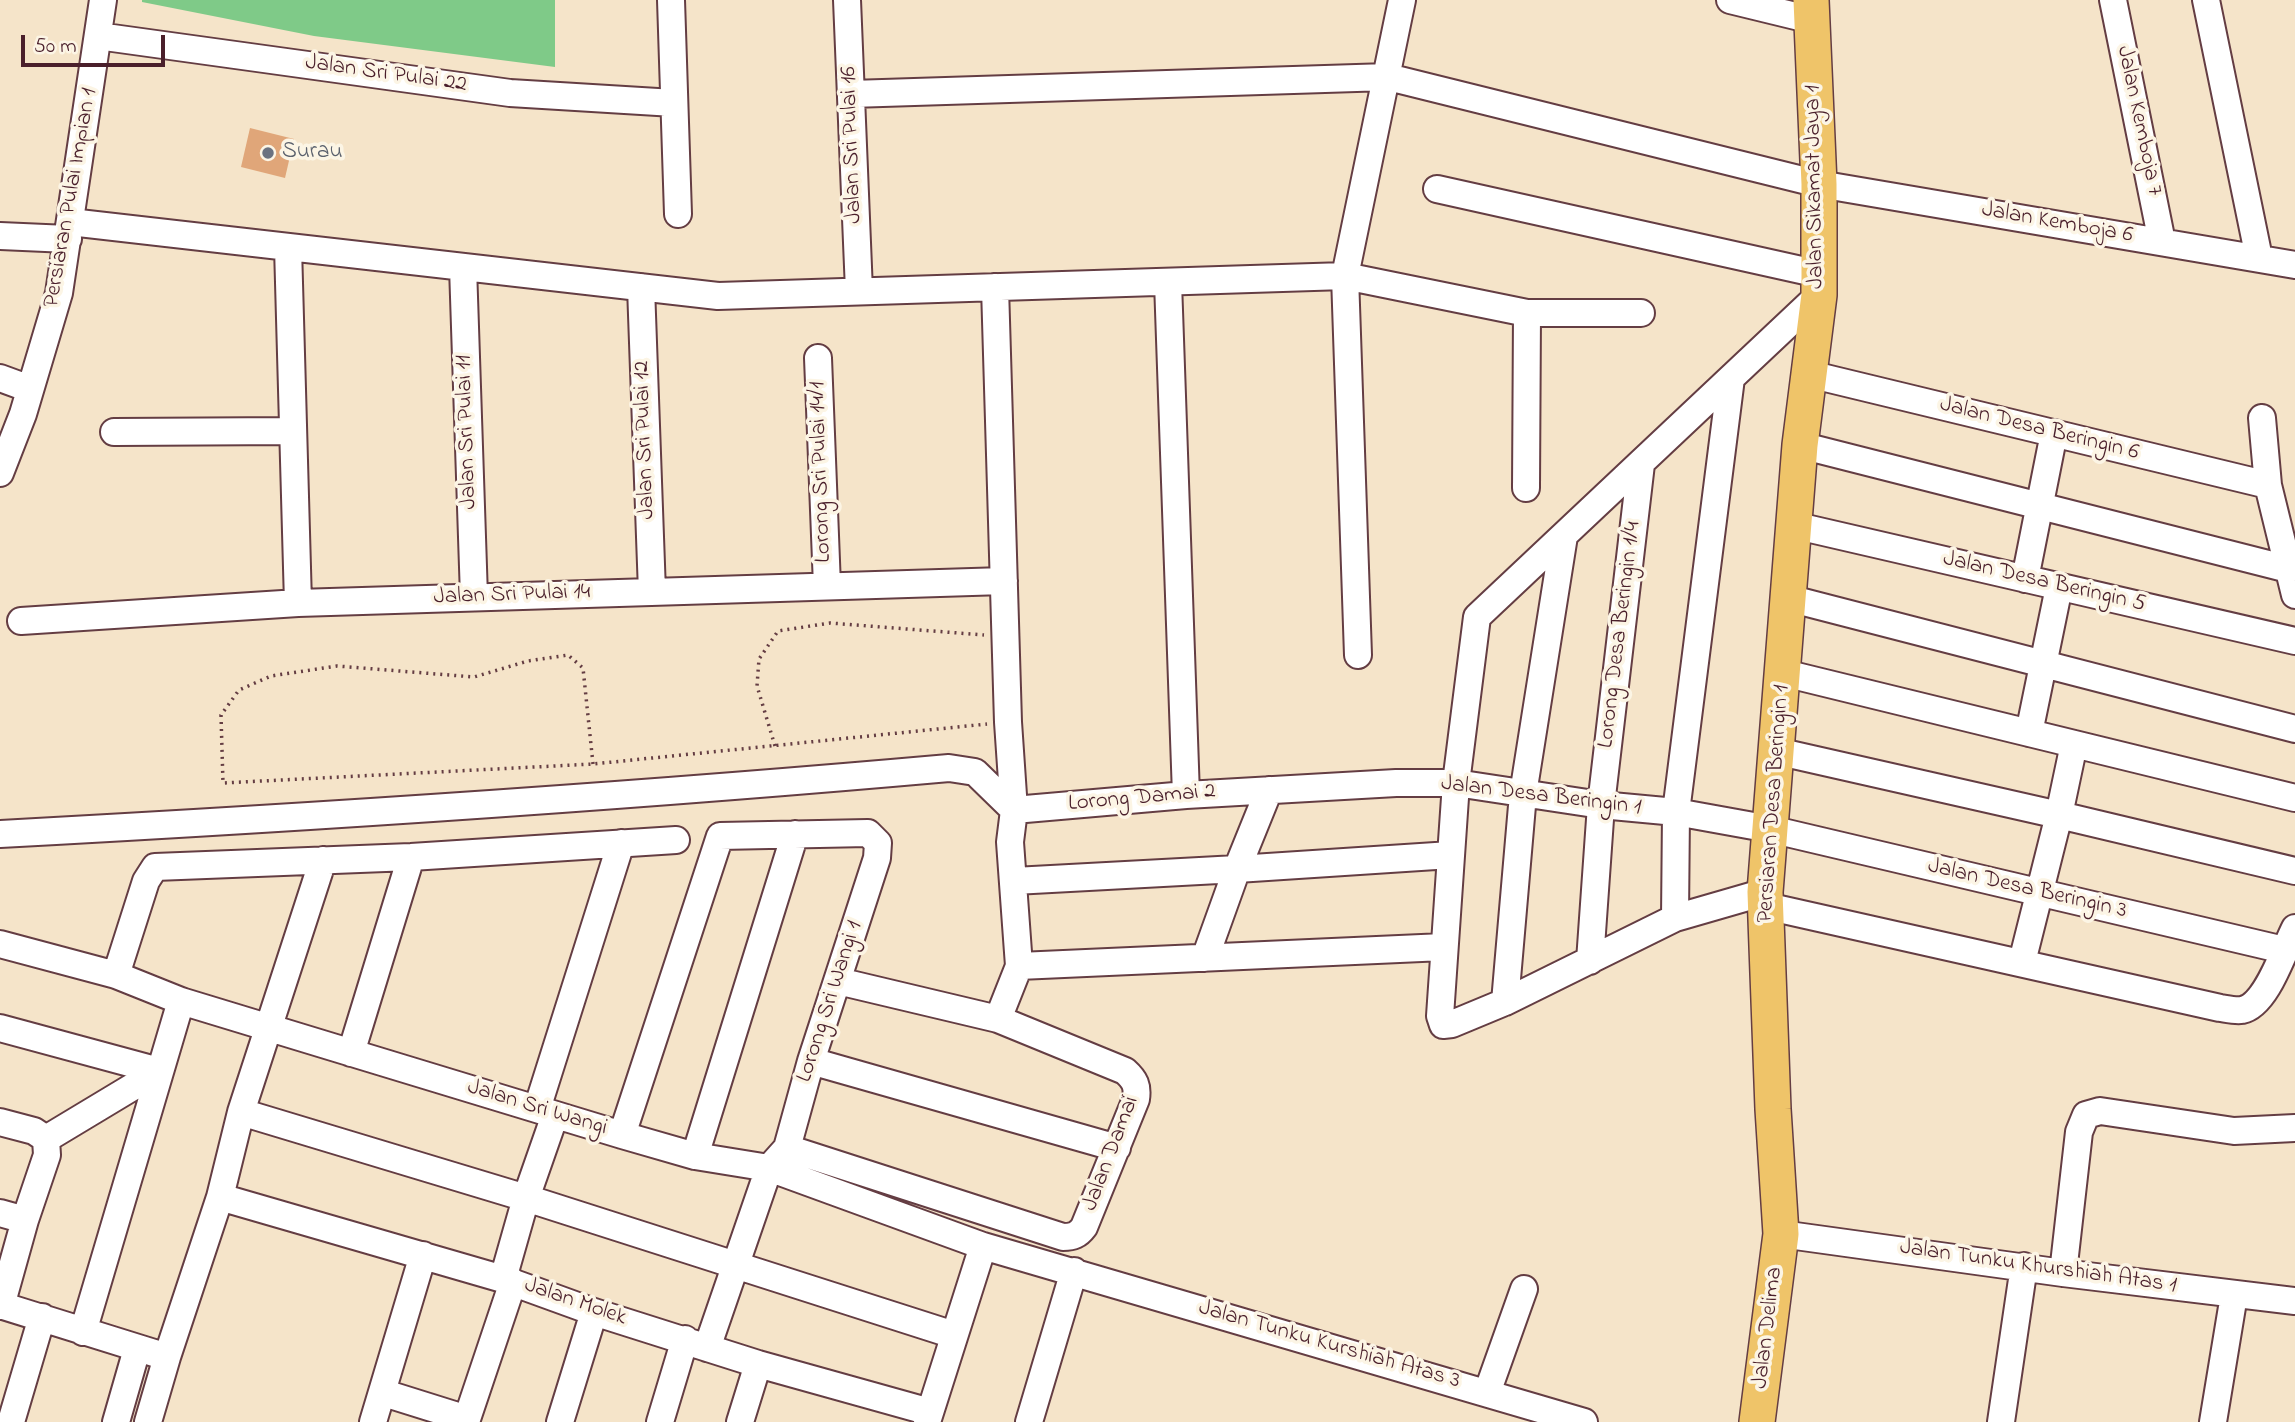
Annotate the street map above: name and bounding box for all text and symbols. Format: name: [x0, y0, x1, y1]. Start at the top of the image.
scale bar: [24, 21, 168, 65]
text: 50 m: [34, 32, 77, 62]
street label: Jalan Kemboja 7: [2109, 44, 2167, 198]
street label: Jalan Sri Pulai 22: [303, 50, 469, 100]
street label: Jalan Sri Pulai 16: [836, 66, 870, 224]
street label: Jalan Sikamat Jaya 1: [1800, 85, 1832, 289]
street label: Persiaran Pulai Impian 1: [39, 86, 105, 310]
place label: Surau: [282, 139, 342, 167]
marker: Surau: [260, 145, 276, 161]
street label: Jalan Kemboja 6: [1979, 197, 2135, 251]
street label: Jalan Sri Pulai 11: [452, 354, 484, 510]
street label: Jalan Sri Pulai 12: [629, 360, 663, 520]
street label: Lorong Sri Pulai 14/1: [805, 381, 839, 563]
street label: Jalan Desa Beringin 6: [1937, 392, 2141, 468]
street label: Lorong Desa Beringin 1/4: [1593, 520, 1649, 750]
street label: Jalan Desa Beringin 5: [1940, 546, 2148, 620]
street label: Jalan Sri Pulai 14: [433, 579, 591, 613]
street label: Persiaran Desa Beringin 1: [1753, 684, 1797, 924]
street label: Jalan Desa Beringin 1: [1439, 771, 1643, 823]
street label: Lorong Damai 2: [1067, 779, 1217, 819]
street label: Jalan Desa Beringin 3: [1925, 854, 2129, 926]
street label: Lorong Sri Wangi 1: [792, 918, 870, 1086]
street label: Jalan Sri Wangi: [464, 1075, 610, 1143]
street label: Jalan Damai: [1077, 1093, 1147, 1215]
street label: Jalan Tunku Khurshiah Atas 1: [1898, 1235, 2178, 1301]
street label: Jalan Delima: [1748, 1266, 1790, 1390]
street label: Jalan Molek: [520, 1273, 630, 1333]
street label: Jalan Tunku Kurshiah Atas 3: [1195, 1295, 1463, 1397]

